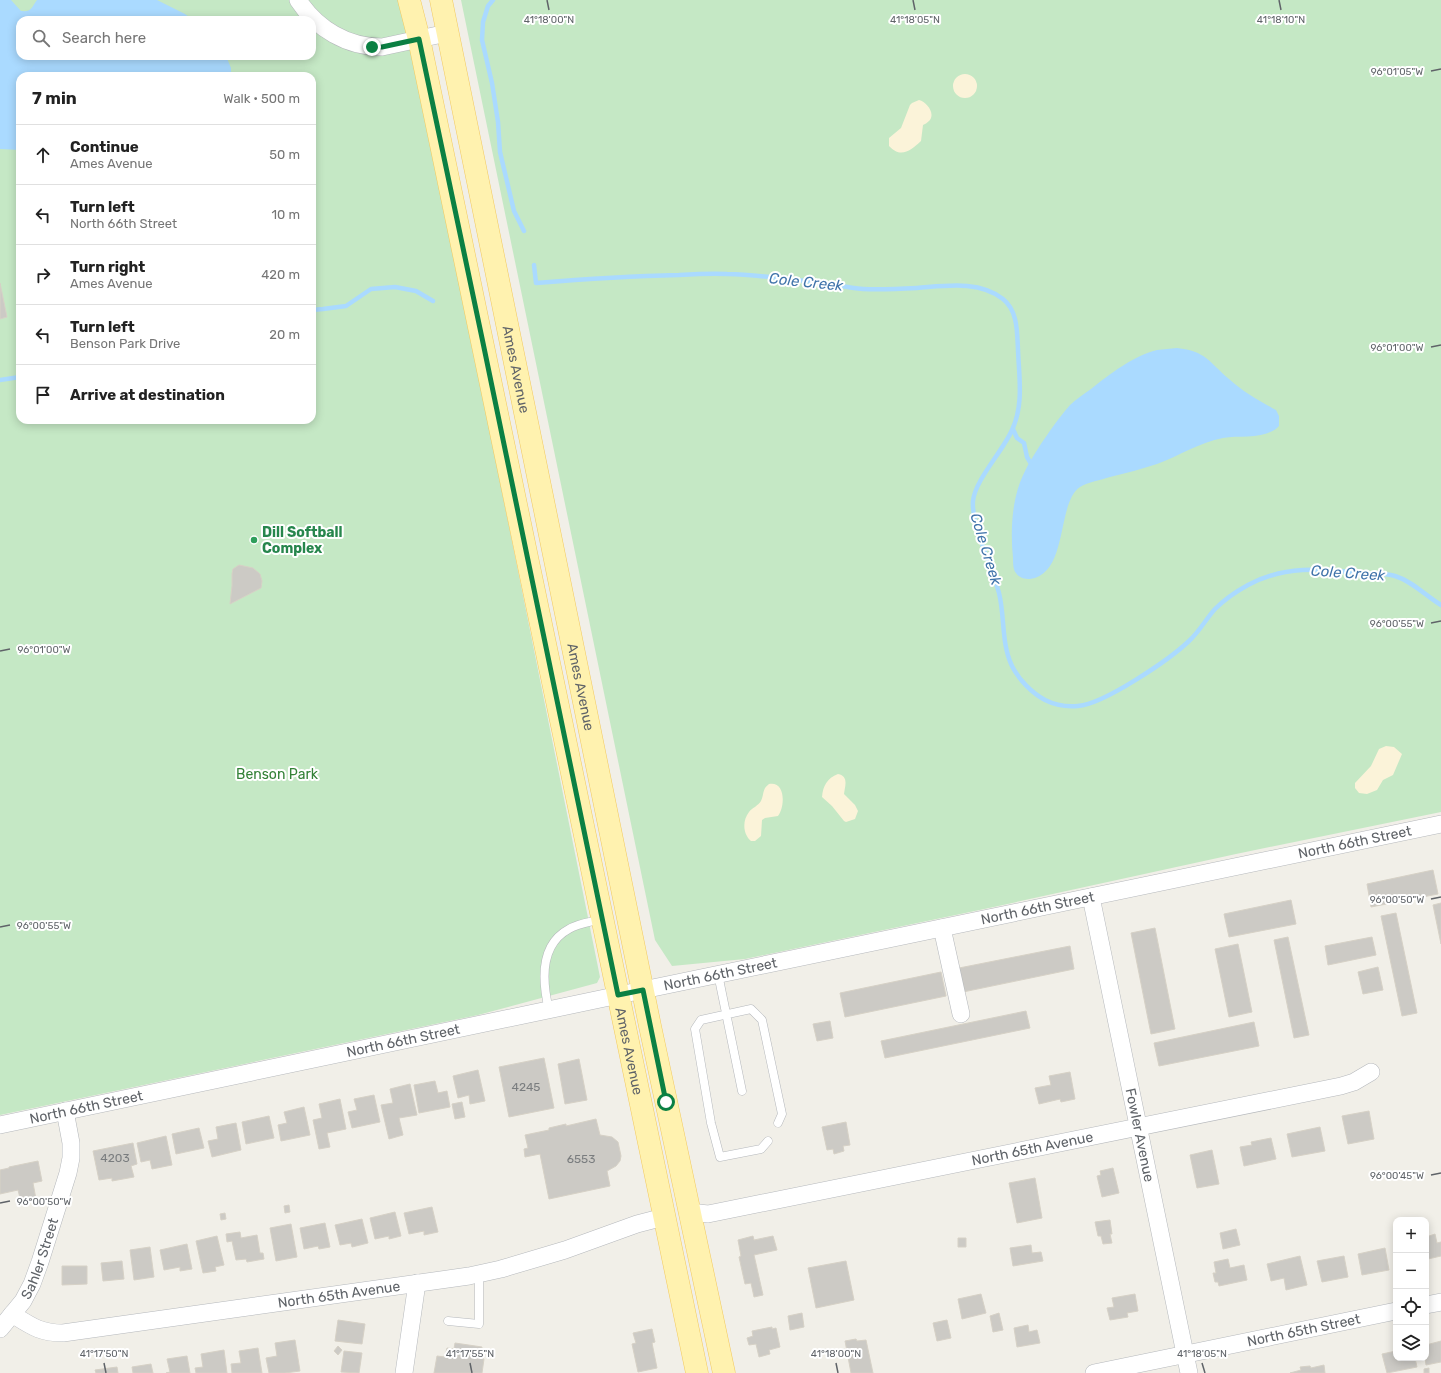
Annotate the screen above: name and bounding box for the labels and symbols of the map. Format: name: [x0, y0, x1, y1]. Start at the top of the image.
text: 41°18'00"N: [524, 14, 574, 26]
text: 41°18'05"N: [890, 14, 940, 26]
text: 41°18'10"N: [1257, 14, 1305, 26]
route end: [363, 38, 381, 56]
text: 96°01'05"W: [1371, 66, 1423, 78]
water label: Cole Creek: [768, 269, 844, 295]
street label: Ames Avenue: [499, 324, 533, 415]
text: 96°01'00"W: [1370, 342, 1424, 354]
water label: Cole Creek: [967, 511, 1006, 587]
place label: Dill Softball Complex: [262, 524, 343, 557]
marker: Dill Softball Complex: [249, 535, 259, 545]
water label: Cole Creek: [1310, 561, 1386, 585]
text: 96°00'55"W: [1370, 618, 1424, 630]
street label: Ames Avenue: [564, 642, 598, 732]
text: 96°01'00"W: [17, 644, 71, 656]
park label: Benson Park: [236, 766, 319, 783]
street label: North 66th Street: [1297, 822, 1413, 862]
street label: North 66th Street: [979, 888, 1096, 928]
text: 96°00'50"W: [1370, 894, 1424, 906]
text: 96°00'55"W: [17, 920, 71, 932]
street label: North 66th Street: [662, 954, 779, 994]
street label: Ames Avenue: [612, 1006, 647, 1097]
street label: North 66th Street: [345, 1020, 462, 1061]
house number: 4245: [512, 1080, 540, 1094]
street label: North 66th Street: [28, 1087, 145, 1127]
street label: Fowler Avenue: [1122, 1087, 1158, 1184]
route start: [657, 1093, 675, 1111]
street label: North 65th Avenue: [970, 1128, 1095, 1169]
house number: 4203: [100, 1151, 130, 1165]
house number: 6553: [567, 1152, 595, 1166]
text: 96°00'45"W: [1370, 1170, 1424, 1182]
text: 96°00'50"W: [17, 1196, 71, 1208]
street label: Sahler Street: [17, 1215, 62, 1302]
street label: North 65th Avenue: [277, 1277, 401, 1311]
street label: North 65th Street: [1245, 1310, 1362, 1350]
text: 41°17'50"N: [80, 1348, 128, 1360]
text: 41°17'55"N: [446, 1348, 494, 1360]
text: 41°18'00"N: [811, 1348, 861, 1360]
text: 41°18'05"N: [1177, 1348, 1227, 1360]

